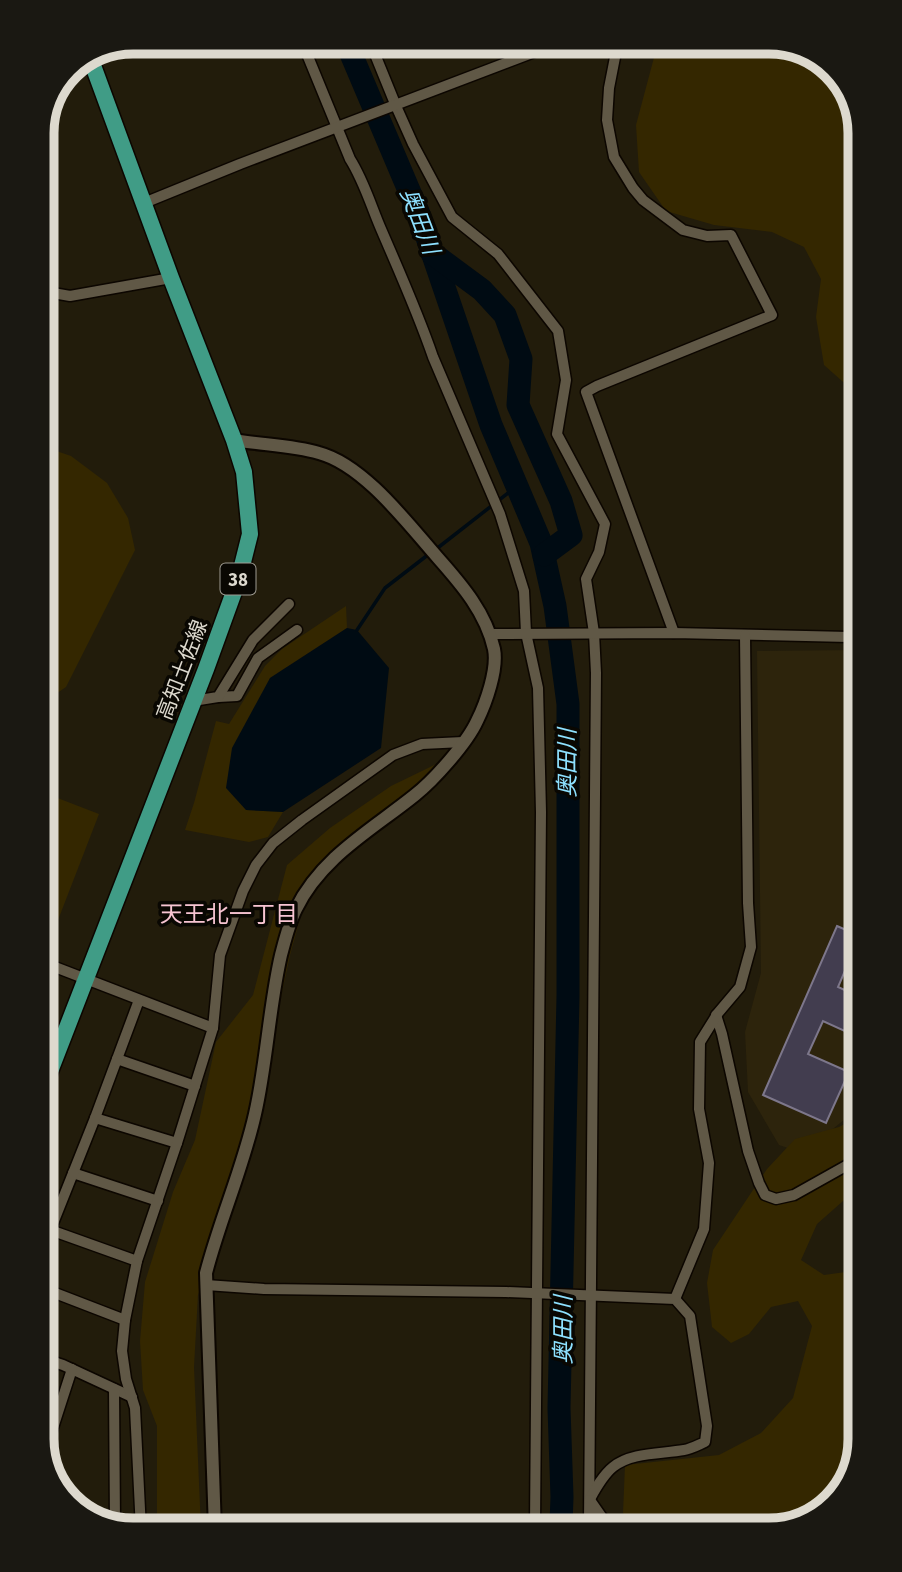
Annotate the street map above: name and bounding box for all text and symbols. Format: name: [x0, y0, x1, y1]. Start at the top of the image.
water label: 奥田川: [392, 183, 448, 262]
road number: 38: [220, 564, 256, 594]
street label: 高知土佐線: [149, 616, 215, 724]
water label: 奥田川: [551, 726, 584, 798]
district label: 天王北一丁目: [160, 898, 298, 931]
water label: 奥田川: [547, 1293, 580, 1365]

